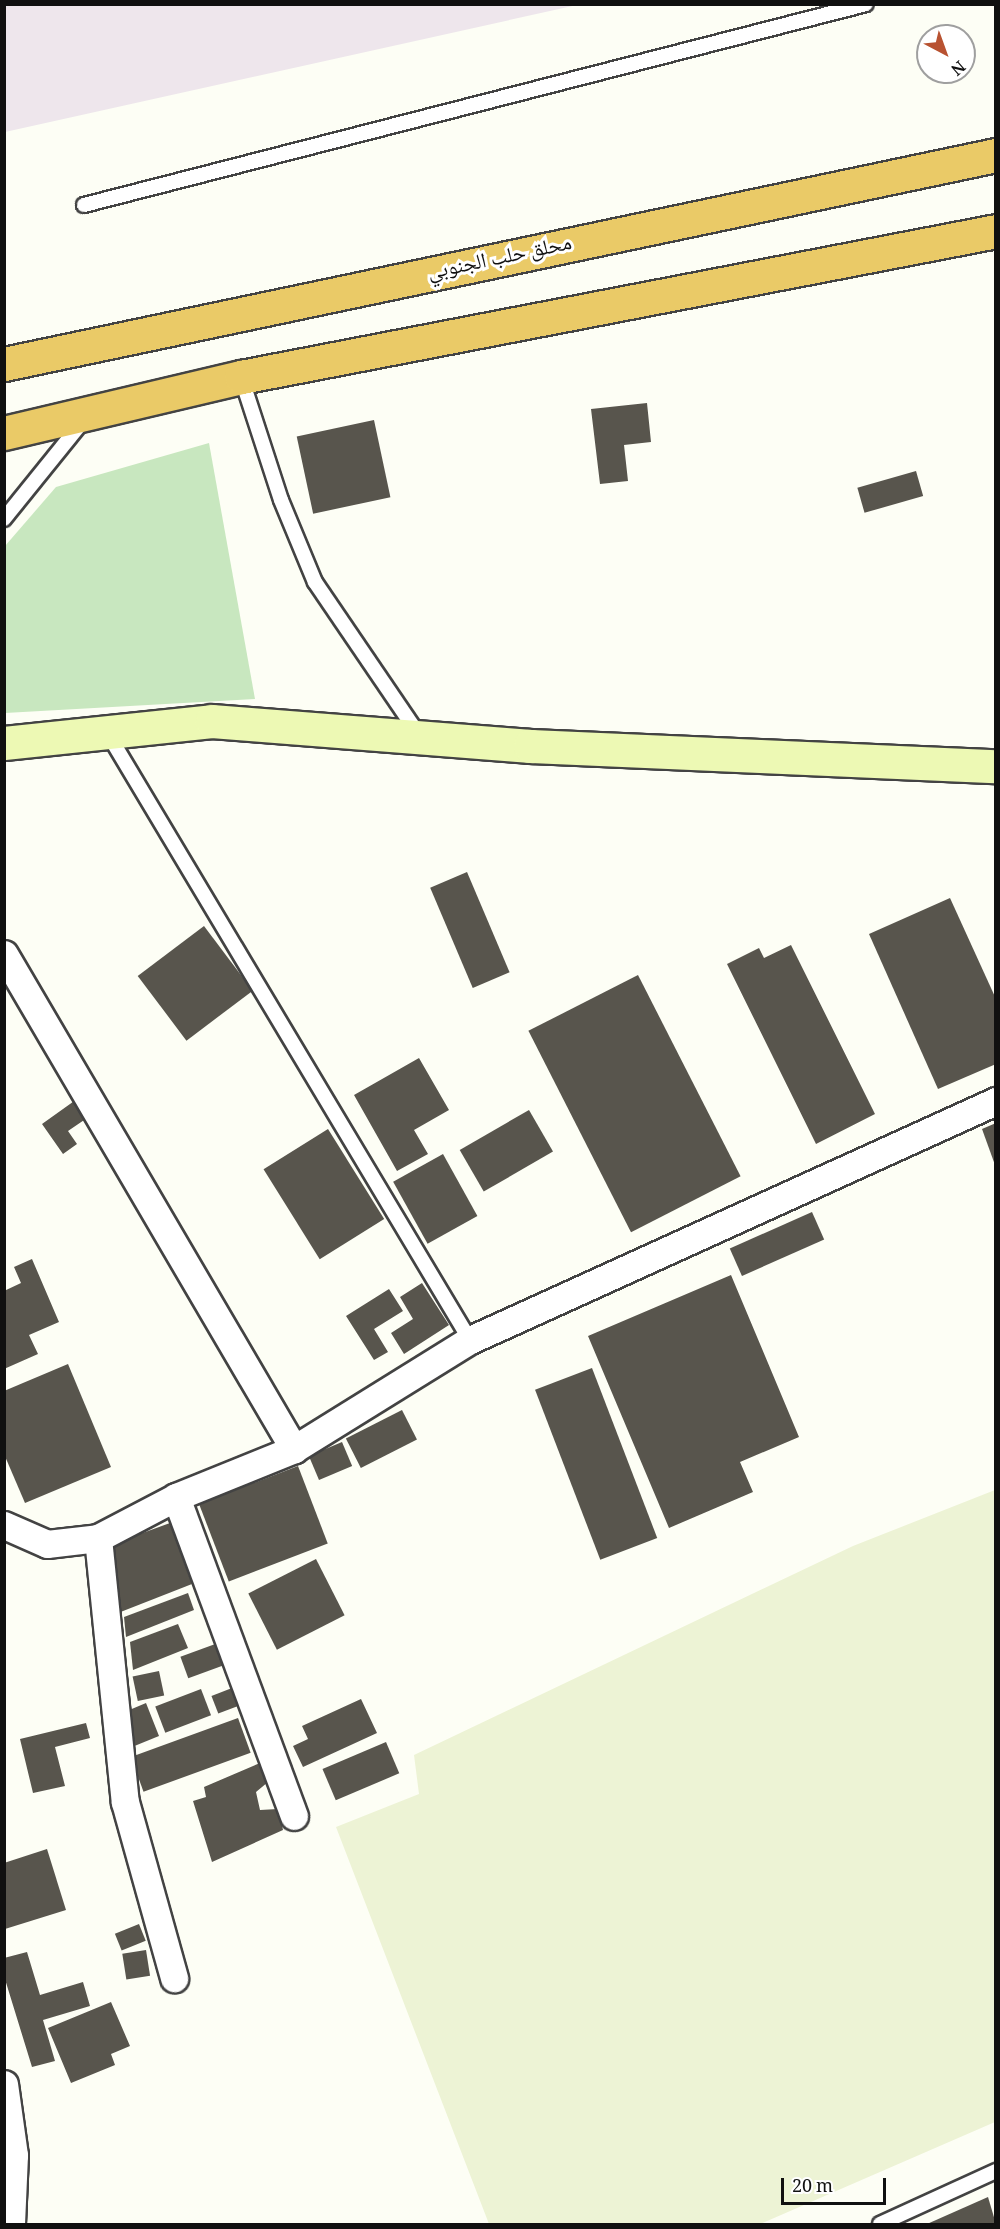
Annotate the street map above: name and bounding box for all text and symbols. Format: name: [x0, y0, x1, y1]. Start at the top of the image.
north arrow: [916, 24, 976, 84]
text: N: [943, 52, 970, 81]
street label: محلق حلب الجنوبي: [426, 232, 574, 288]
scale bar: [784, 2166, 889, 2204]
text: 20 m: [792, 2173, 833, 2203]

